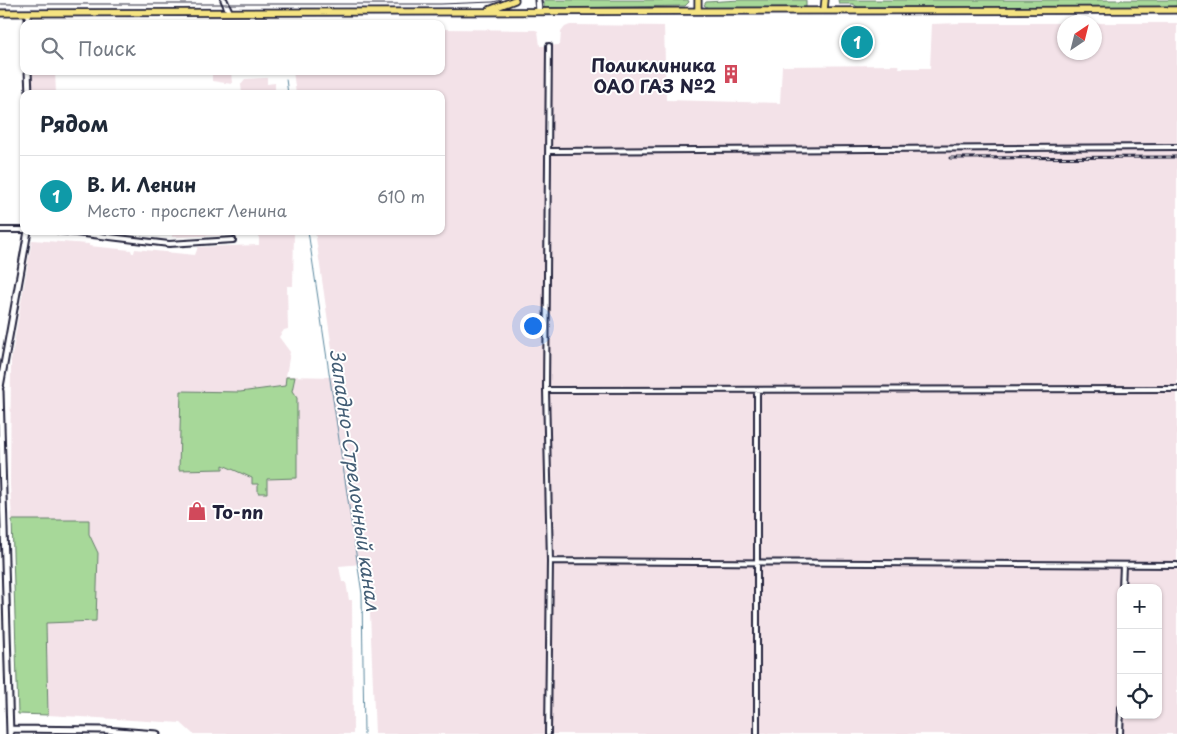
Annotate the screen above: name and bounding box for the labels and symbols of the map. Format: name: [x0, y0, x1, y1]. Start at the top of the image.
north arrow: [1057, 15, 1102, 60]
pin: 1: [841, 23, 873, 61]
place label: Поликлиника ОАО ГАЗ №2: [591, 51, 716, 99]
building icon: Поликлиника ОАО ГАЗ №2: [720, 63, 742, 85]
your location: [520, 313, 546, 339]
water label: Западно-Стрелочный канал: [324, 347, 388, 613]
place label: To-nn: [212, 498, 263, 525]
shop icon: To-nn: [186, 500, 208, 522]

